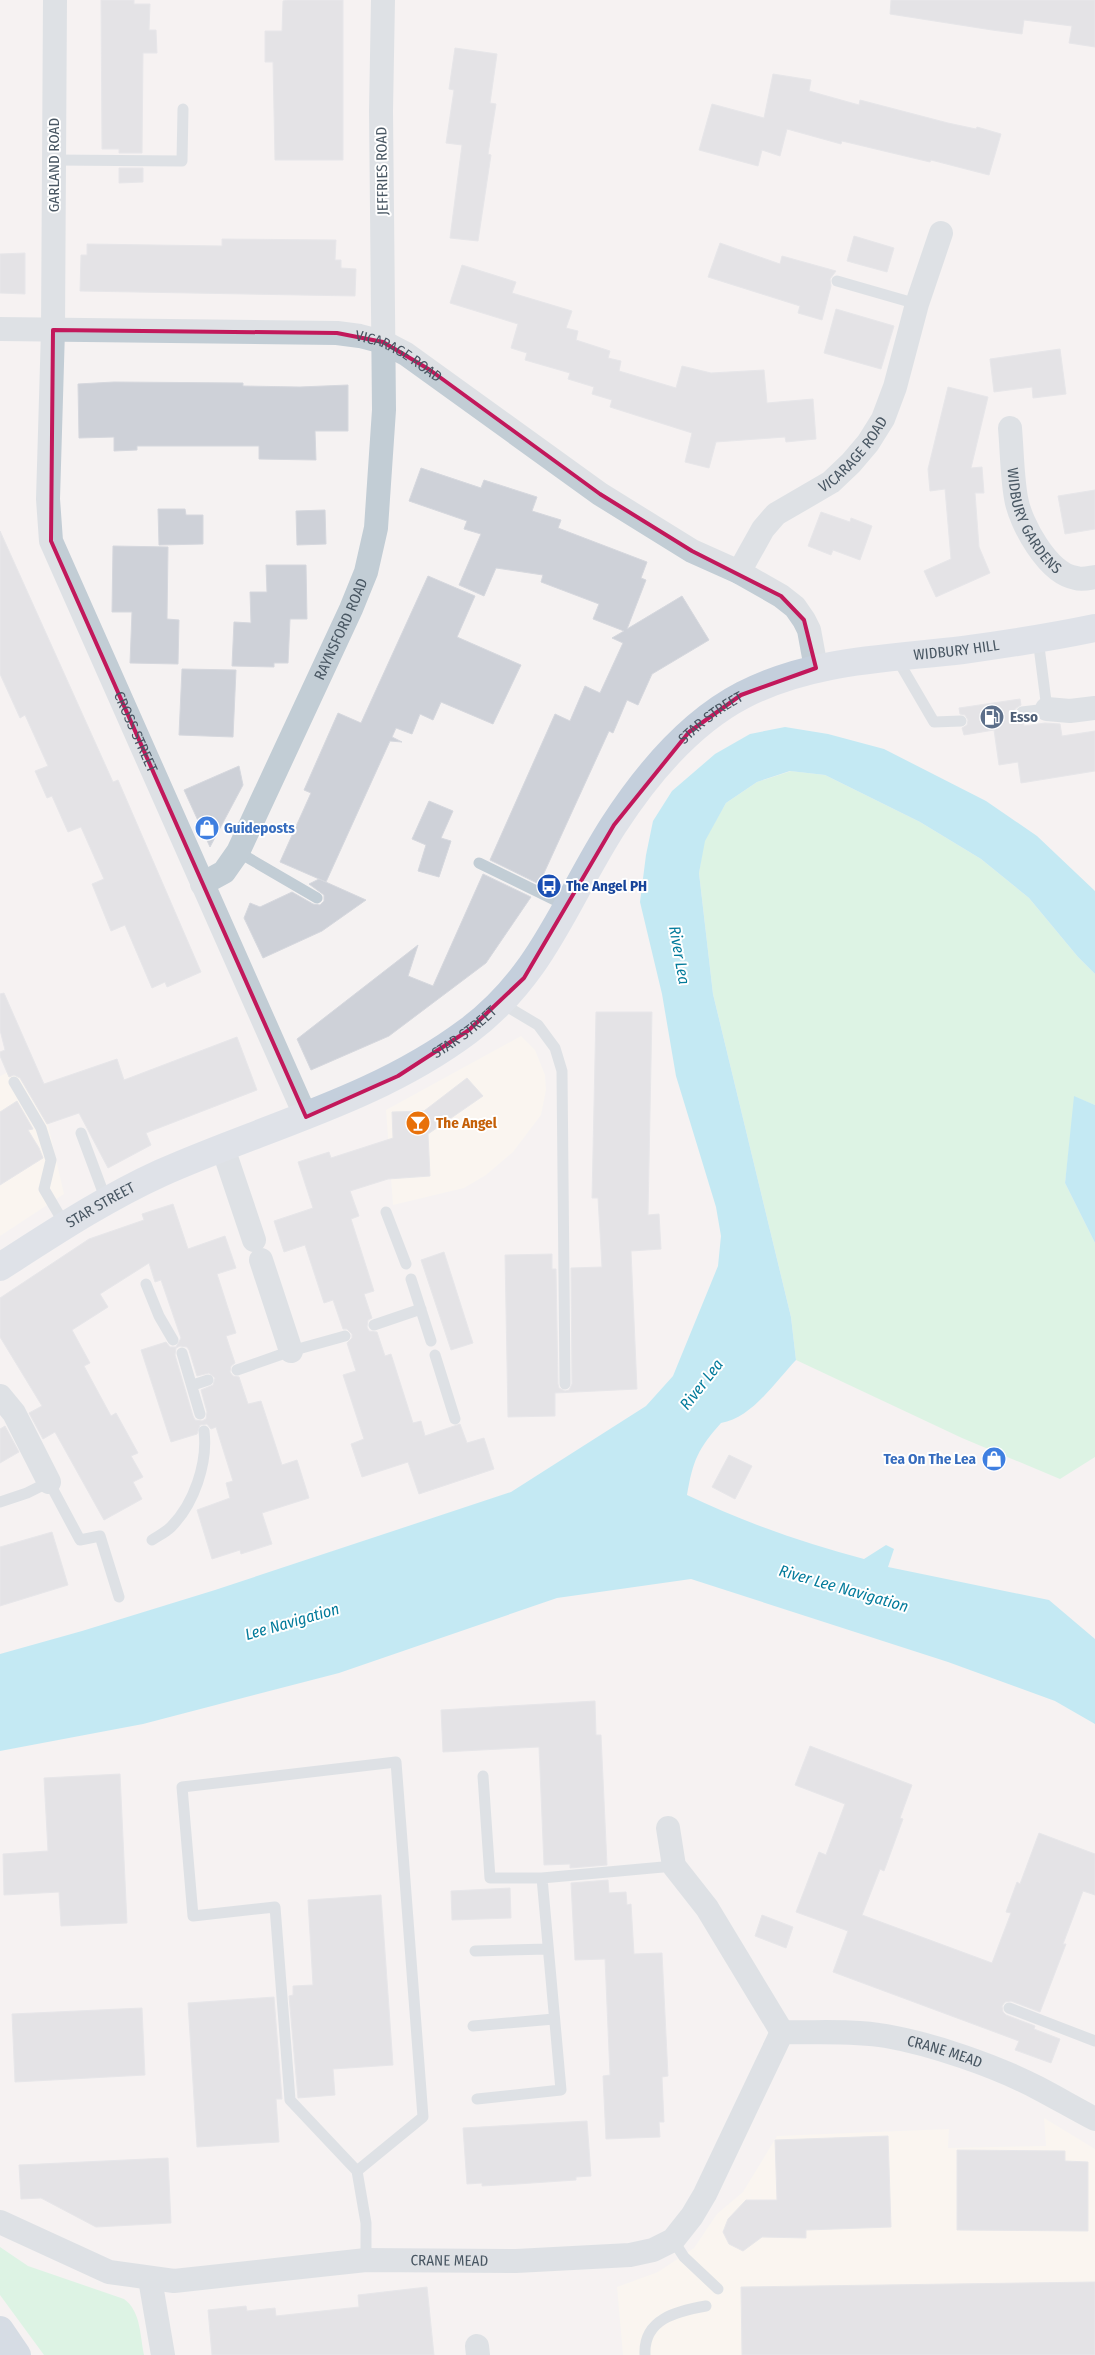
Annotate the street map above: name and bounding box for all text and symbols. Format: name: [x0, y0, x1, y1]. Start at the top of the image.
street label: GARLAND ROAD: [45, 118, 63, 212]
street label: JEFFRIES ROAD: [372, 127, 392, 215]
street label: VICARAGE ROAD: [355, 327, 445, 386]
street label: VICARAGE ROAD: [815, 413, 891, 496]
street label: WIDBURY GARDENS: [1004, 467, 1065, 578]
street label: RAYNSFORD ROAD: [310, 576, 371, 683]
street label: WIDBURY HILL: [913, 636, 1001, 664]
street label: STAR STREET: [675, 688, 746, 748]
street label: CROSS STREET: [110, 689, 161, 775]
fuel station icon: Esso: [979, 704, 1005, 730]
place label: Esso: [1010, 708, 1038, 726]
shop icon: Guideposts: [194, 815, 220, 841]
place label: Guideposts: [224, 819, 295, 837]
bus stop icon: The Angel PH: [536, 873, 562, 899]
place label: The Angel PH: [566, 877, 647, 895]
water label: River Lea: [665, 924, 694, 986]
street label: STAR STREET: [428, 1002, 500, 1062]
bar icon: The Angel: [405, 1110, 431, 1136]
place label: The Angel: [436, 1114, 498, 1132]
street label: STAR STREET: [63, 1178, 138, 1232]
water label: River Lea: [676, 1355, 727, 1413]
shop icon: Tea On The Lea: [981, 1446, 1007, 1472]
place label: Tea On The Lea: [883, 1450, 977, 1468]
water label: River Lee Navigation: [777, 1561, 911, 1616]
water label: Lee Navigation: [243, 1599, 341, 1644]
street label: CRANE MEAD: [905, 2032, 985, 2072]
street label: CRANE MEAD: [410, 2251, 488, 2270]

